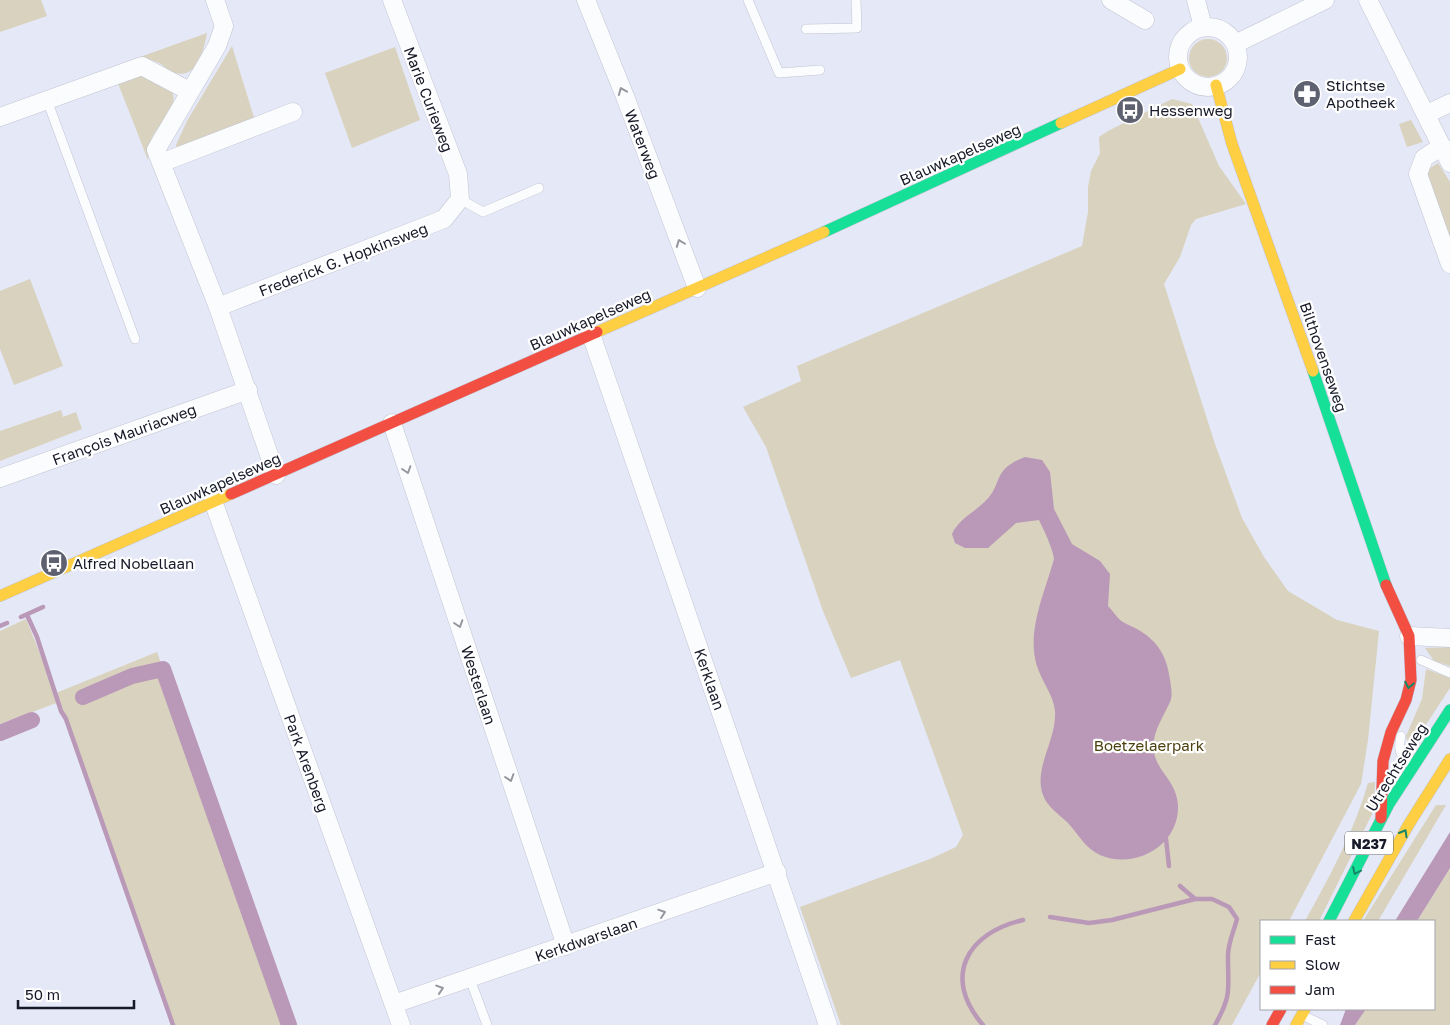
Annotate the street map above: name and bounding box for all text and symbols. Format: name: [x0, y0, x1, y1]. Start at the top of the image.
street label: Marie Curieweg: [401, 44, 457, 154]
place label: Stichtse Apotheek: [1326, 76, 1396, 111]
pharmacy icon: Stichtse Apotheek: [1292, 79, 1322, 109]
one-way arrow: [618, 87, 628, 95]
bus stop icon: Hessenweg: [1115, 95, 1145, 125]
place label: Hessenweg: [1149, 101, 1233, 119]
street label: Waterweg: [622, 107, 664, 181]
street label: Blauwkapelseweg: [897, 119, 1023, 189]
street label: Frederick G. Hopkinsweg: [256, 218, 430, 300]
one-way arrow: [676, 239, 686, 247]
street label: Blauwkapelseweg: [527, 284, 653, 354]
street label: Bilthovenseweg: [1297, 300, 1351, 414]
street label: François Mauriacweg: [50, 400, 198, 468]
street label: Blauwkapelseweg: [157, 448, 283, 518]
one-way arrow: [401, 465, 411, 473]
bus stop icon: Alfred Nobellaan: [39, 548, 69, 578]
place label: Alfred Nobellaan: [73, 554, 194, 572]
one-way arrow: [453, 619, 463, 627]
street label: Westerlaan: [458, 643, 500, 727]
street label: Kerklaan: [691, 646, 729, 712]
one-way arrow: [1404, 680, 1415, 689]
street label: Park Arenberg: [281, 712, 333, 814]
street label: Utrechtseweg: [1362, 719, 1430, 815]
park label: Boetzelaerpark: [1094, 736, 1205, 754]
one-way arrow: [504, 773, 514, 782]
one-way arrow: [1398, 830, 1408, 839]
road number: N237: [1345, 831, 1393, 854]
one-way arrow: [1352, 866, 1363, 875]
one-way arrow: [657, 908, 665, 918]
street label: Kerkdwarslaan: [532, 913, 640, 965]
legend: [1260, 920, 1435, 1010]
text: Fast: [1305, 930, 1336, 948]
text: Slow: [1305, 955, 1340, 973]
scale bar: [18, 978, 134, 1010]
text: Jam: [1305, 980, 1335, 998]
one-way arrow: [435, 984, 444, 994]
text: 50 m: [25, 985, 60, 1003]

